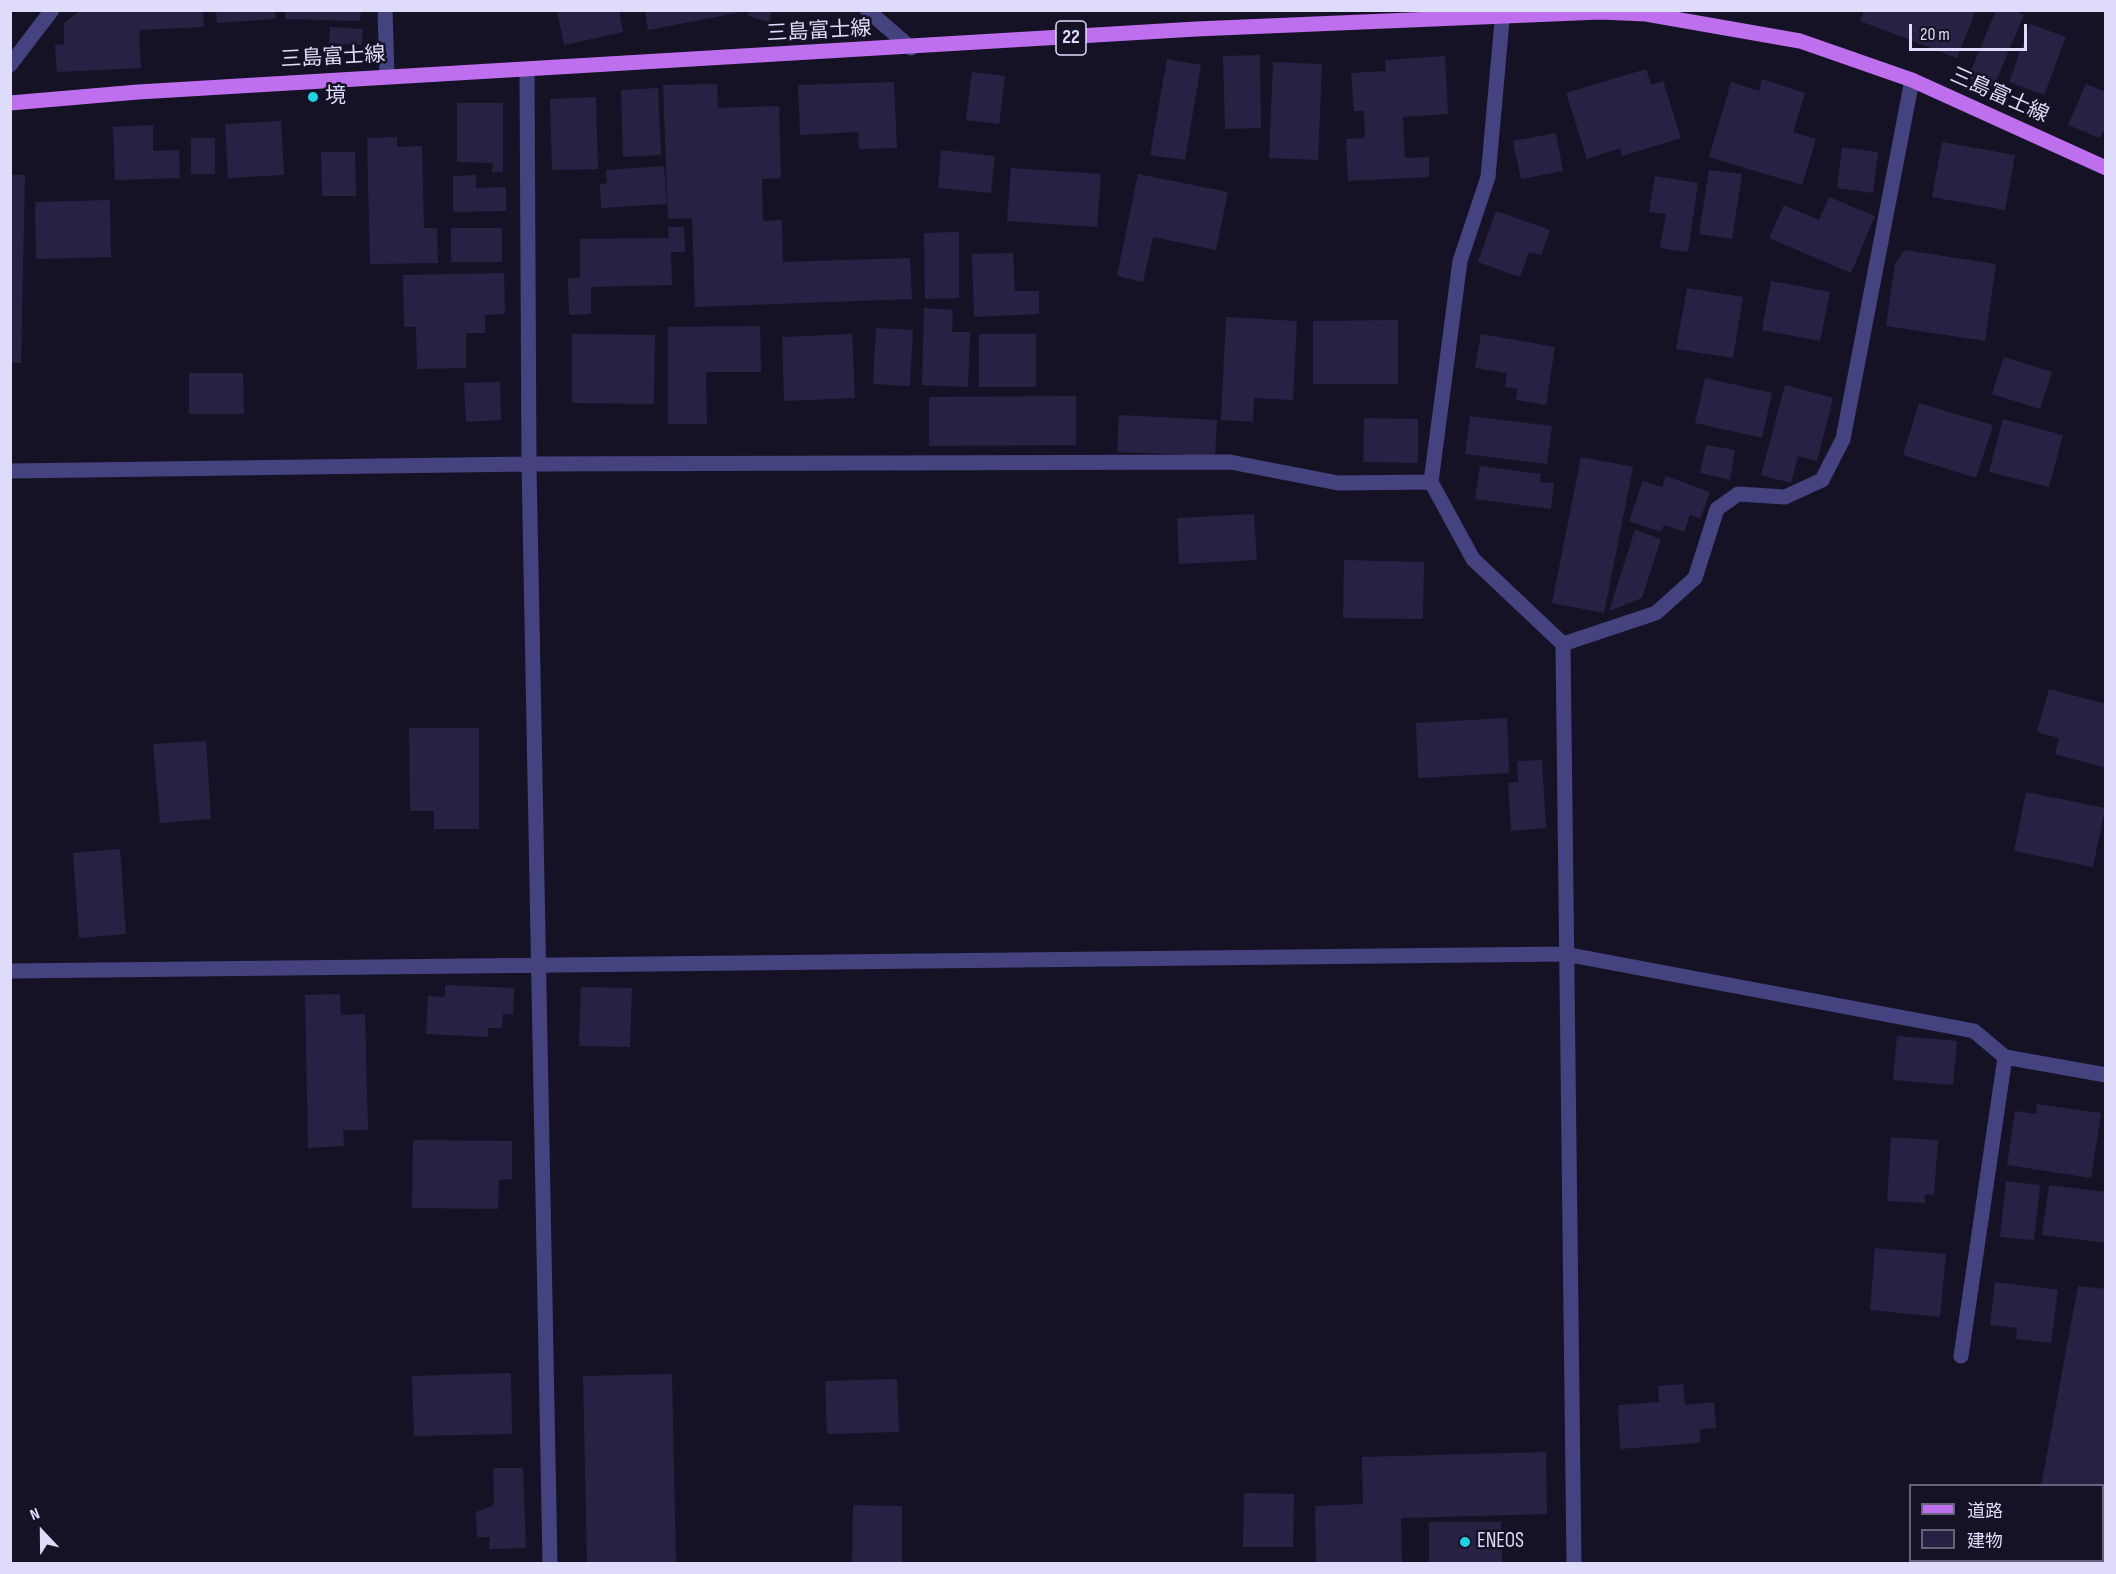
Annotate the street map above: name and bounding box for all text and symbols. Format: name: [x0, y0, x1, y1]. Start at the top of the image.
scale bar: [1912, 12, 2030, 50]
street label: 三島富士線: [766, 17, 872, 47]
road number: 22: [1056, 21, 1086, 55]
text: 20 m: [1920, 24, 1950, 45]
street label: 三島富士線: [280, 43, 386, 73]
street label: 三島富士線: [1946, 63, 2052, 129]
place label: 境: [325, 84, 346, 110]
marker: 境: [306, 90, 320, 104]
legend: [1909, 1484, 2104, 1562]
text: 道路: [1967, 1501, 2003, 1522]
north arrow: [12, 1502, 72, 1562]
text: N: [28, 1504, 43, 1525]
place label: ENEOS: [1477, 1529, 1524, 1555]
text: 建物: [1967, 1531, 2003, 1552]
marker: ENEOS: [1458, 1535, 1472, 1549]

